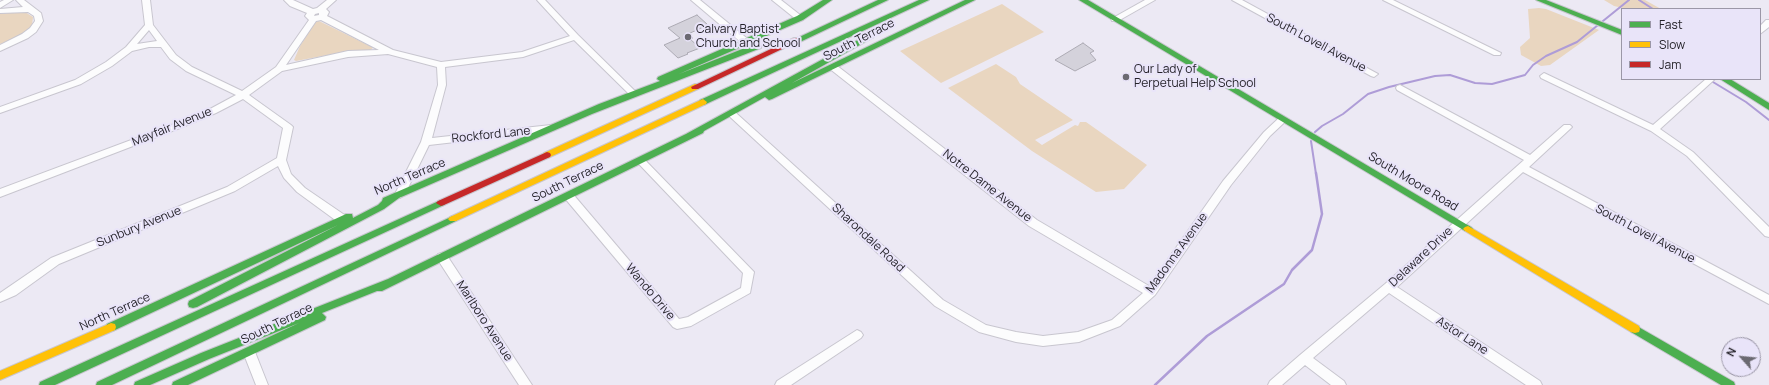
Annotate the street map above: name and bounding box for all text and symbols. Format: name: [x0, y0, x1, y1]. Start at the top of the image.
legend: [1621, 8, 1761, 80]
street label: South Lovell Avenue: [1264, 11, 1368, 75]
street label: South Terrace: [821, 16, 897, 64]
text: Fast: [1659, 16, 1683, 33]
place label: Calvary Baptist Church and School: [696, 23, 801, 51]
marker: Calvary Baptist Church and School: [683, 32, 693, 42]
text: Slow: [1659, 36, 1685, 53]
text: Jam: [1659, 56, 1681, 73]
place label: Our Lady of Perpetual Help School: [1134, 63, 1256, 91]
marker: Our Lady of Perpetual Help School: [1121, 72, 1131, 82]
street label: Mayfair Avenue: [130, 104, 214, 150]
street label: Rockford Lane: [451, 124, 531, 146]
street label: Notre Dame Avenue: [940, 147, 1034, 225]
street label: South Moore Road: [1365, 149, 1461, 215]
street label: North Terrace: [372, 156, 448, 198]
street label: South Terrace: [530, 158, 606, 206]
street label: Sharondale Road: [829, 201, 907, 275]
street label: South Lovell Avenue: [1593, 202, 1697, 266]
street label: Sunbury Avenue: [95, 203, 183, 251]
street label: Madonna Avenue: [1143, 210, 1211, 296]
street label: Delaware Drive: [1386, 224, 1456, 290]
street label: Wando Drive: [622, 261, 678, 323]
street label: Marlboro Avenue: [453, 278, 515, 364]
street label: North Terrace: [77, 290, 153, 334]
street label: South Terrace: [239, 300, 315, 348]
street label: Astor Lane: [1433, 314, 1491, 358]
north arrow: [1721, 337, 1761, 377]
text: N: [1722, 345, 1739, 359]

